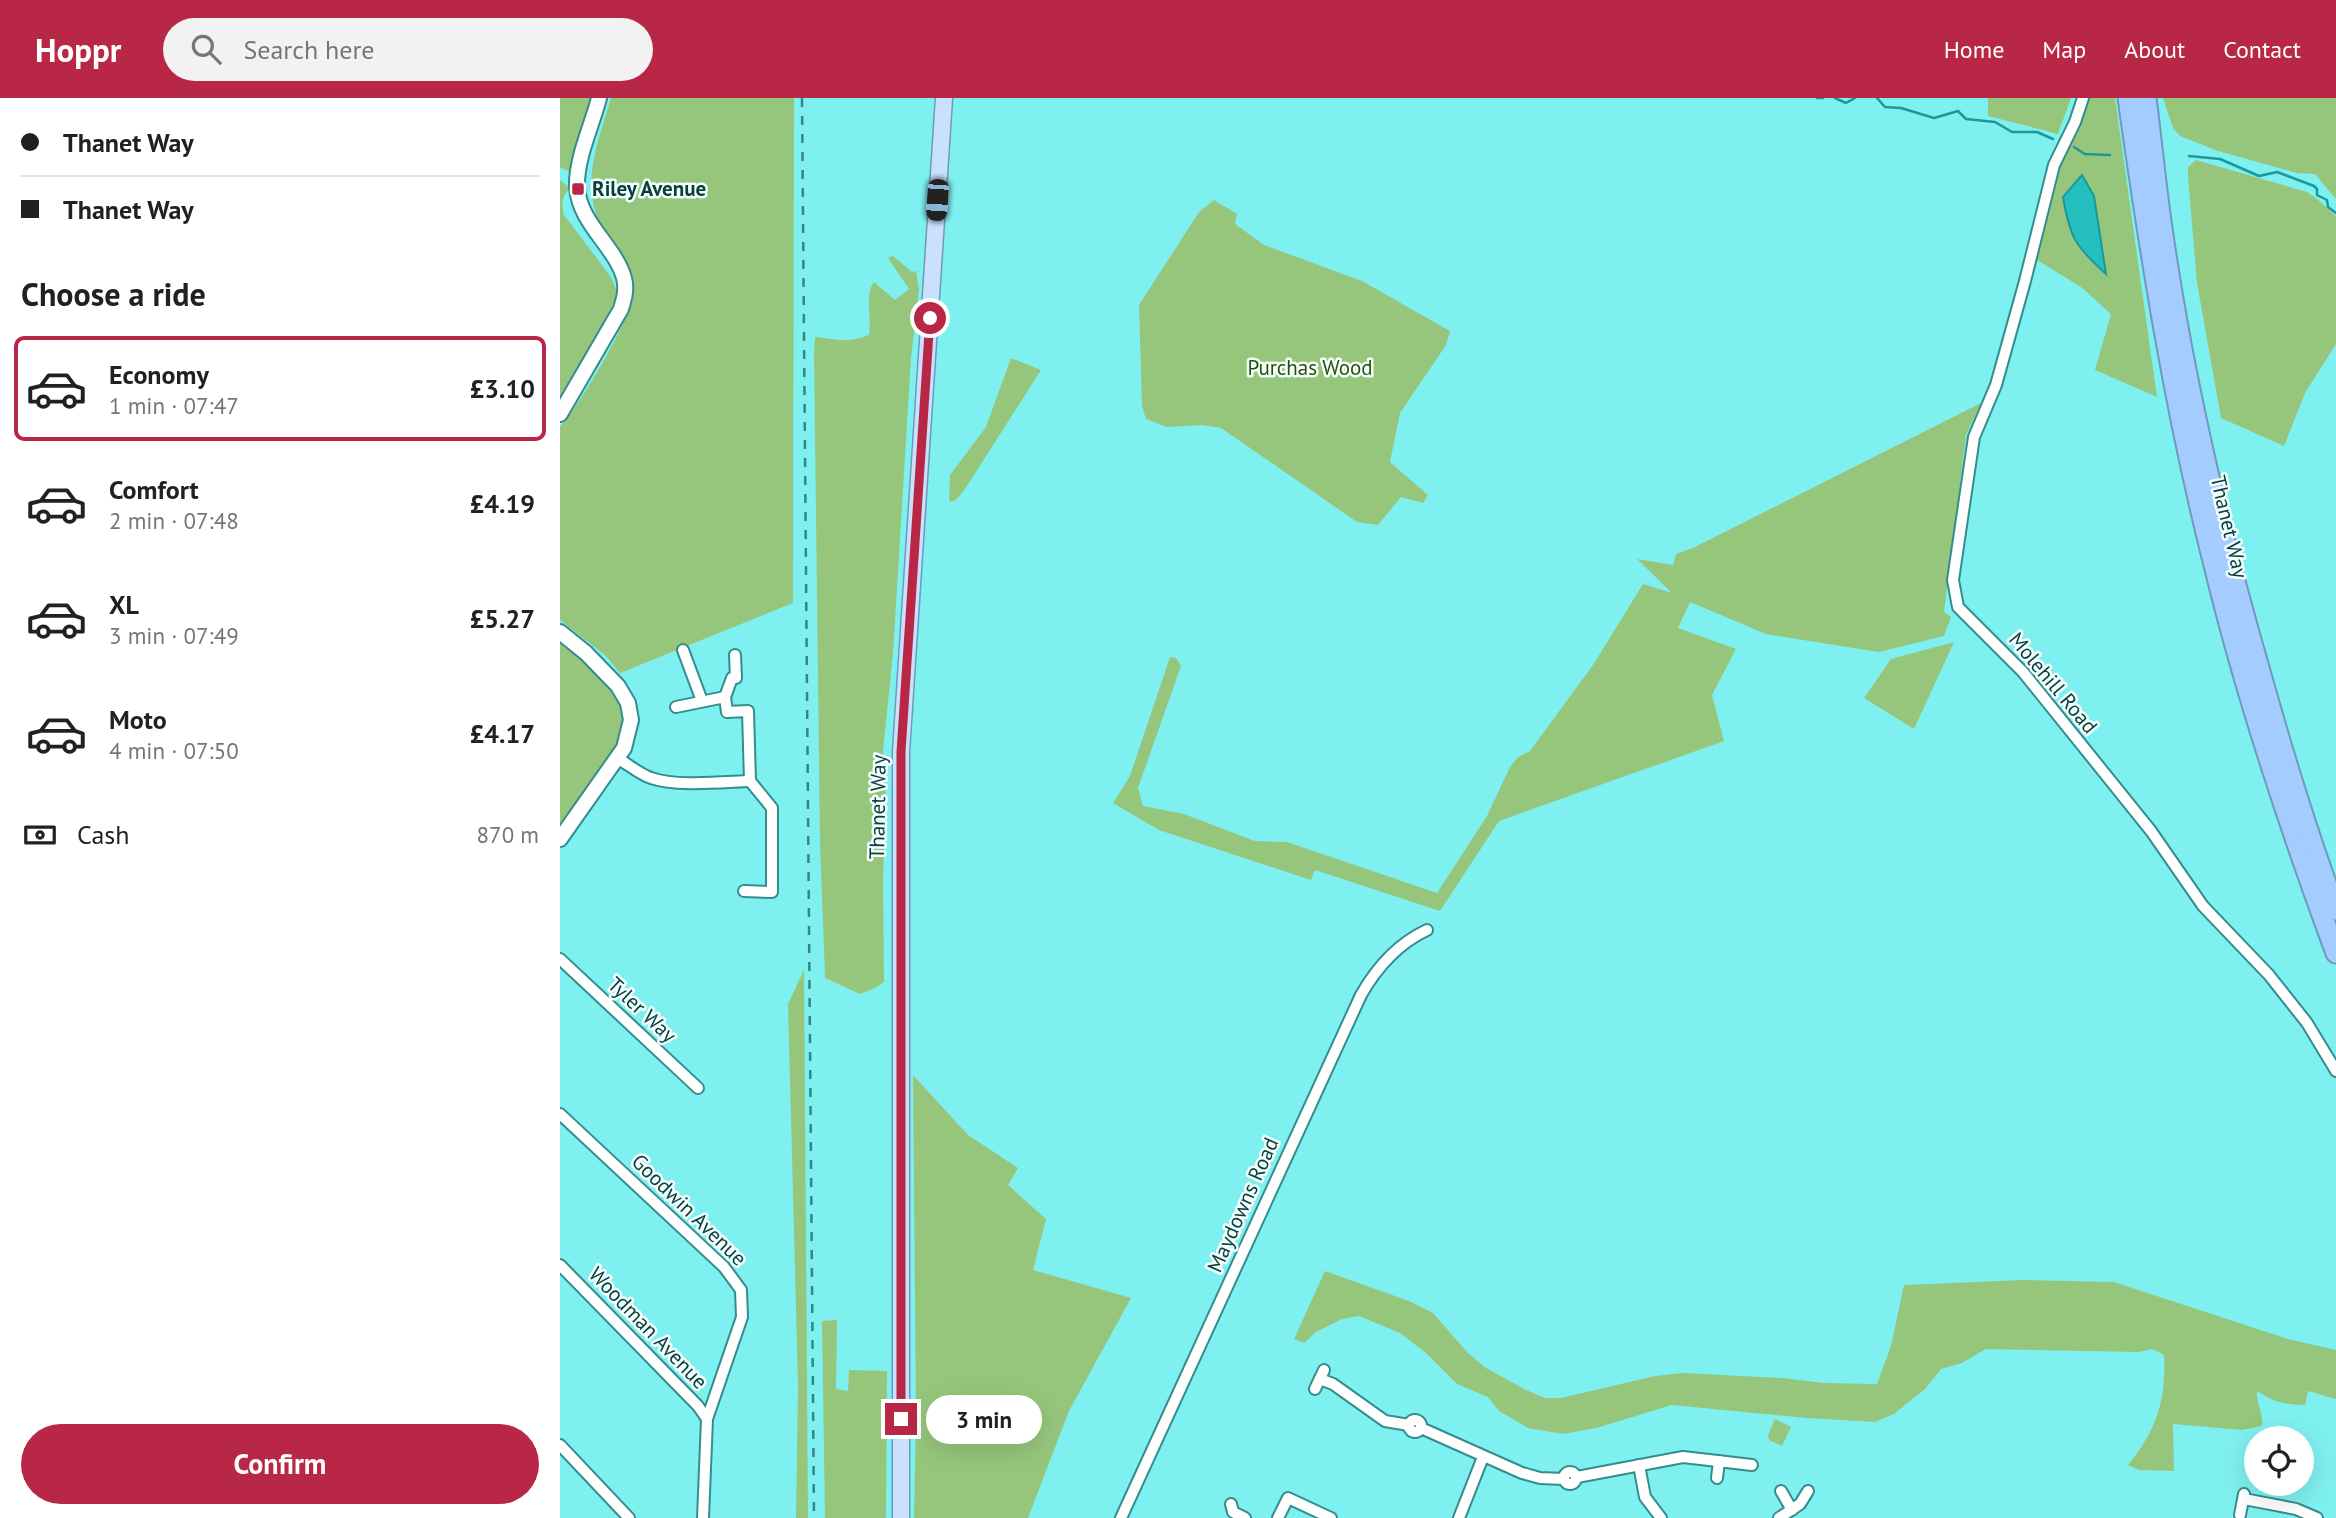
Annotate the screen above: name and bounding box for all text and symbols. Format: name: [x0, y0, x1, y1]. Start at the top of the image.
search box: [163, 18, 653, 81]
text: Hoppr: [35, 28, 121, 71]
icon: search: [187, 30, 225, 68]
text: Search here: [243, 33, 375, 66]
text: Home: [1944, 34, 2004, 65]
text: Map: [2042, 34, 2086, 65]
text: About: [2124, 34, 2185, 65]
text: Contact: [2223, 34, 2301, 65]
text: Thanet Way: [63, 126, 194, 159]
place label: Riley Avenue: [592, 175, 706, 202]
car: [926, 178, 949, 222]
marker: Riley Avenue: [570, 181, 586, 197]
text: Thanet Way: [63, 193, 194, 226]
text: Choose a ride: [21, 273, 206, 315]
route start: [914, 302, 946, 334]
park label: Purchas Wood: [1247, 354, 1373, 381]
icon: car: [25, 357, 88, 420]
text: Economy: [109, 358, 209, 391]
text: £3.10: [470, 372, 535, 405]
text: 1 min · 07:47: [109, 391, 239, 420]
icon: car: [25, 472, 88, 535]
text: Comfort: [109, 473, 199, 506]
street label: Thanet Way: [2205, 473, 2254, 581]
text: £4.19: [470, 487, 535, 520]
text: 2 min · 07:48: [109, 506, 239, 535]
icon: car: [25, 587, 88, 650]
text: XL: [109, 588, 139, 621]
text: £5.27: [470, 602, 535, 635]
text: 3 min · 07:49: [109, 621, 239, 650]
street label: Molehill Road: [2003, 626, 2104, 739]
icon: car: [25, 702, 88, 765]
text: Moto: [109, 703, 167, 736]
text: £4.17: [470, 717, 535, 750]
text: 4 min · 07:50: [109, 736, 239, 765]
street label: Thanet Way: [863, 754, 892, 860]
icon: cash: [21, 816, 59, 854]
text: Cash: [77, 818, 129, 851]
text: 870 m: [477, 820, 539, 849]
street label: Tyler Way: [602, 971, 683, 1049]
street label: Maydowns Road: [1201, 1133, 1284, 1277]
street label: Goodwin Avenue: [626, 1148, 753, 1271]
street label: Woodman Avenue: [583, 1261, 714, 1395]
callout: 3 min: [926, 1394, 1041, 1444]
route end: [885, 1403, 917, 1435]
text: 3 min: [956, 1405, 1012, 1434]
button: Confirm: [21, 1424, 539, 1504]
map controls: [2244, 1426, 2314, 1496]
button: locate: [2244, 1426, 2314, 1496]

